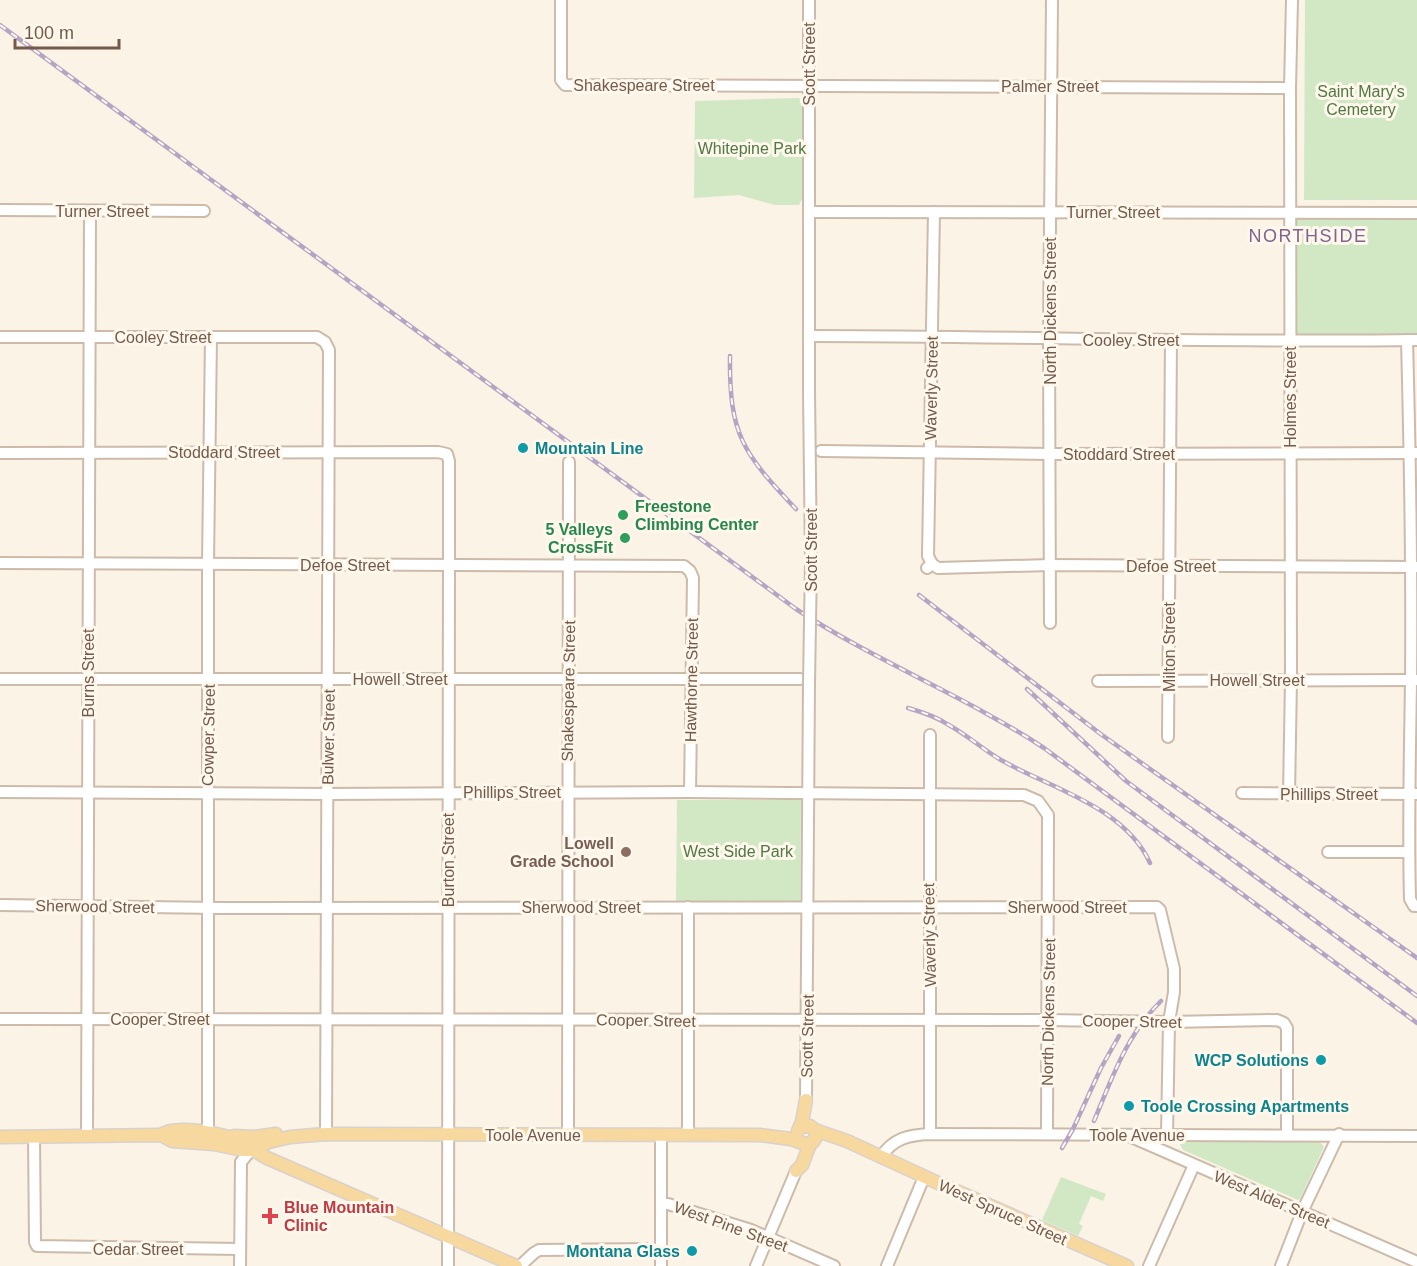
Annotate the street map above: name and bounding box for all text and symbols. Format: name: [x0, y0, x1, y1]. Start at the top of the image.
scale bar: [15, 12, 118, 50]
street label: Scott Street: [801, 22, 818, 106]
text: 100 m: [24, 23, 74, 43]
street label: Shakespeare Street: [573, 77, 715, 94]
street label: Palmer Street: [1001, 78, 1099, 95]
park label: Saint Mary's Cemetery: [1317, 83, 1405, 118]
park label: Whitepine Park: [698, 140, 807, 157]
street label: Turner Street: [55, 203, 149, 220]
street label: Turner Street: [1066, 204, 1160, 221]
district label: NORTHSIDE: [1248, 226, 1368, 246]
street label: North Dickens Street: [1042, 237, 1059, 385]
street label: Cooley Street: [115, 329, 212, 346]
street label: Cooley Street: [1083, 332, 1180, 349]
street label: Waverly Street: [922, 335, 941, 440]
street label: Holmes Street: [1282, 346, 1299, 448]
place label: Mountain Line: [535, 440, 644, 457]
marker: Mountain Line: [516, 441, 530, 455]
street label: Stoddard Street: [168, 444, 281, 461]
street label: Stoddard Street: [1063, 446, 1176, 463]
place label: Freestone Climbing Center: [635, 498, 759, 533]
marker: Freestone Climbing Center: [616, 508, 630, 522]
street label: Scott Street: [803, 508, 820, 592]
place label: 5 Valleys CrossFit: [545, 521, 614, 556]
marker: 5 Valleys CrossFit: [618, 531, 632, 545]
street label: Defoe Street: [300, 557, 390, 574]
street label: Defoe Street: [1126, 558, 1216, 575]
street label: Milton Street: [1161, 602, 1178, 692]
street label: Hawthorne Street: [682, 617, 701, 742]
street label: Shakespeare Street: [559, 620, 578, 762]
street label: Burns Street: [80, 628, 97, 717]
street label: Howell Street: [352, 671, 448, 688]
street label: Howell Street: [1209, 672, 1305, 689]
street label: Cowper Street: [199, 683, 218, 786]
street label: Bulwer Street: [319, 688, 338, 785]
street label: Phillips Street: [463, 784, 561, 801]
street label: Phillips Street: [1280, 786, 1378, 803]
street label: Burton Street: [440, 812, 457, 907]
place label: Lowell Grade School: [510, 835, 614, 870]
park label: West Side Park: [683, 843, 794, 860]
marker: Lowell Grade School: [619, 845, 633, 859]
street label: Waverly Street: [920, 882, 939, 987]
street label: Sherwood Street: [35, 897, 155, 916]
street label: Sherwood Street: [521, 899, 641, 916]
street label: Sherwood Street: [1007, 899, 1127, 916]
street label: North Dickens Street: [1039, 938, 1058, 1086]
street label: Scott Street: [798, 994, 817, 1078]
street label: Cooper Street: [110, 1011, 210, 1028]
street label: Cooper Street: [596, 1011, 696, 1030]
street label: Cooper Street: [1082, 1012, 1182, 1031]
place label: WCP Solutions: [1195, 1052, 1309, 1069]
marker: WCP Solutions: [1314, 1053, 1328, 1067]
place label: Toole Crossing Apartments: [1141, 1098, 1349, 1115]
marker: Toole Crossing Apartments: [1122, 1099, 1136, 1113]
street label: Toole Avenue: [485, 1127, 581, 1144]
street label: Toole Avenue: [1089, 1127, 1185, 1144]
street label: West Alder Street: [1211, 1167, 1333, 1232]
street label: West Spruce Street: [936, 1177, 1070, 1249]
street label: West Pine Street: [672, 1198, 791, 1255]
place label: Blue Mountain Clinic: [284, 1199, 394, 1234]
marker: Blue Mountain Clinic: [261, 1207, 279, 1225]
street label: Cedar Street: [93, 1241, 184, 1258]
place label: Montana Glass: [566, 1243, 680, 1260]
marker: Montana Glass: [685, 1244, 699, 1258]

